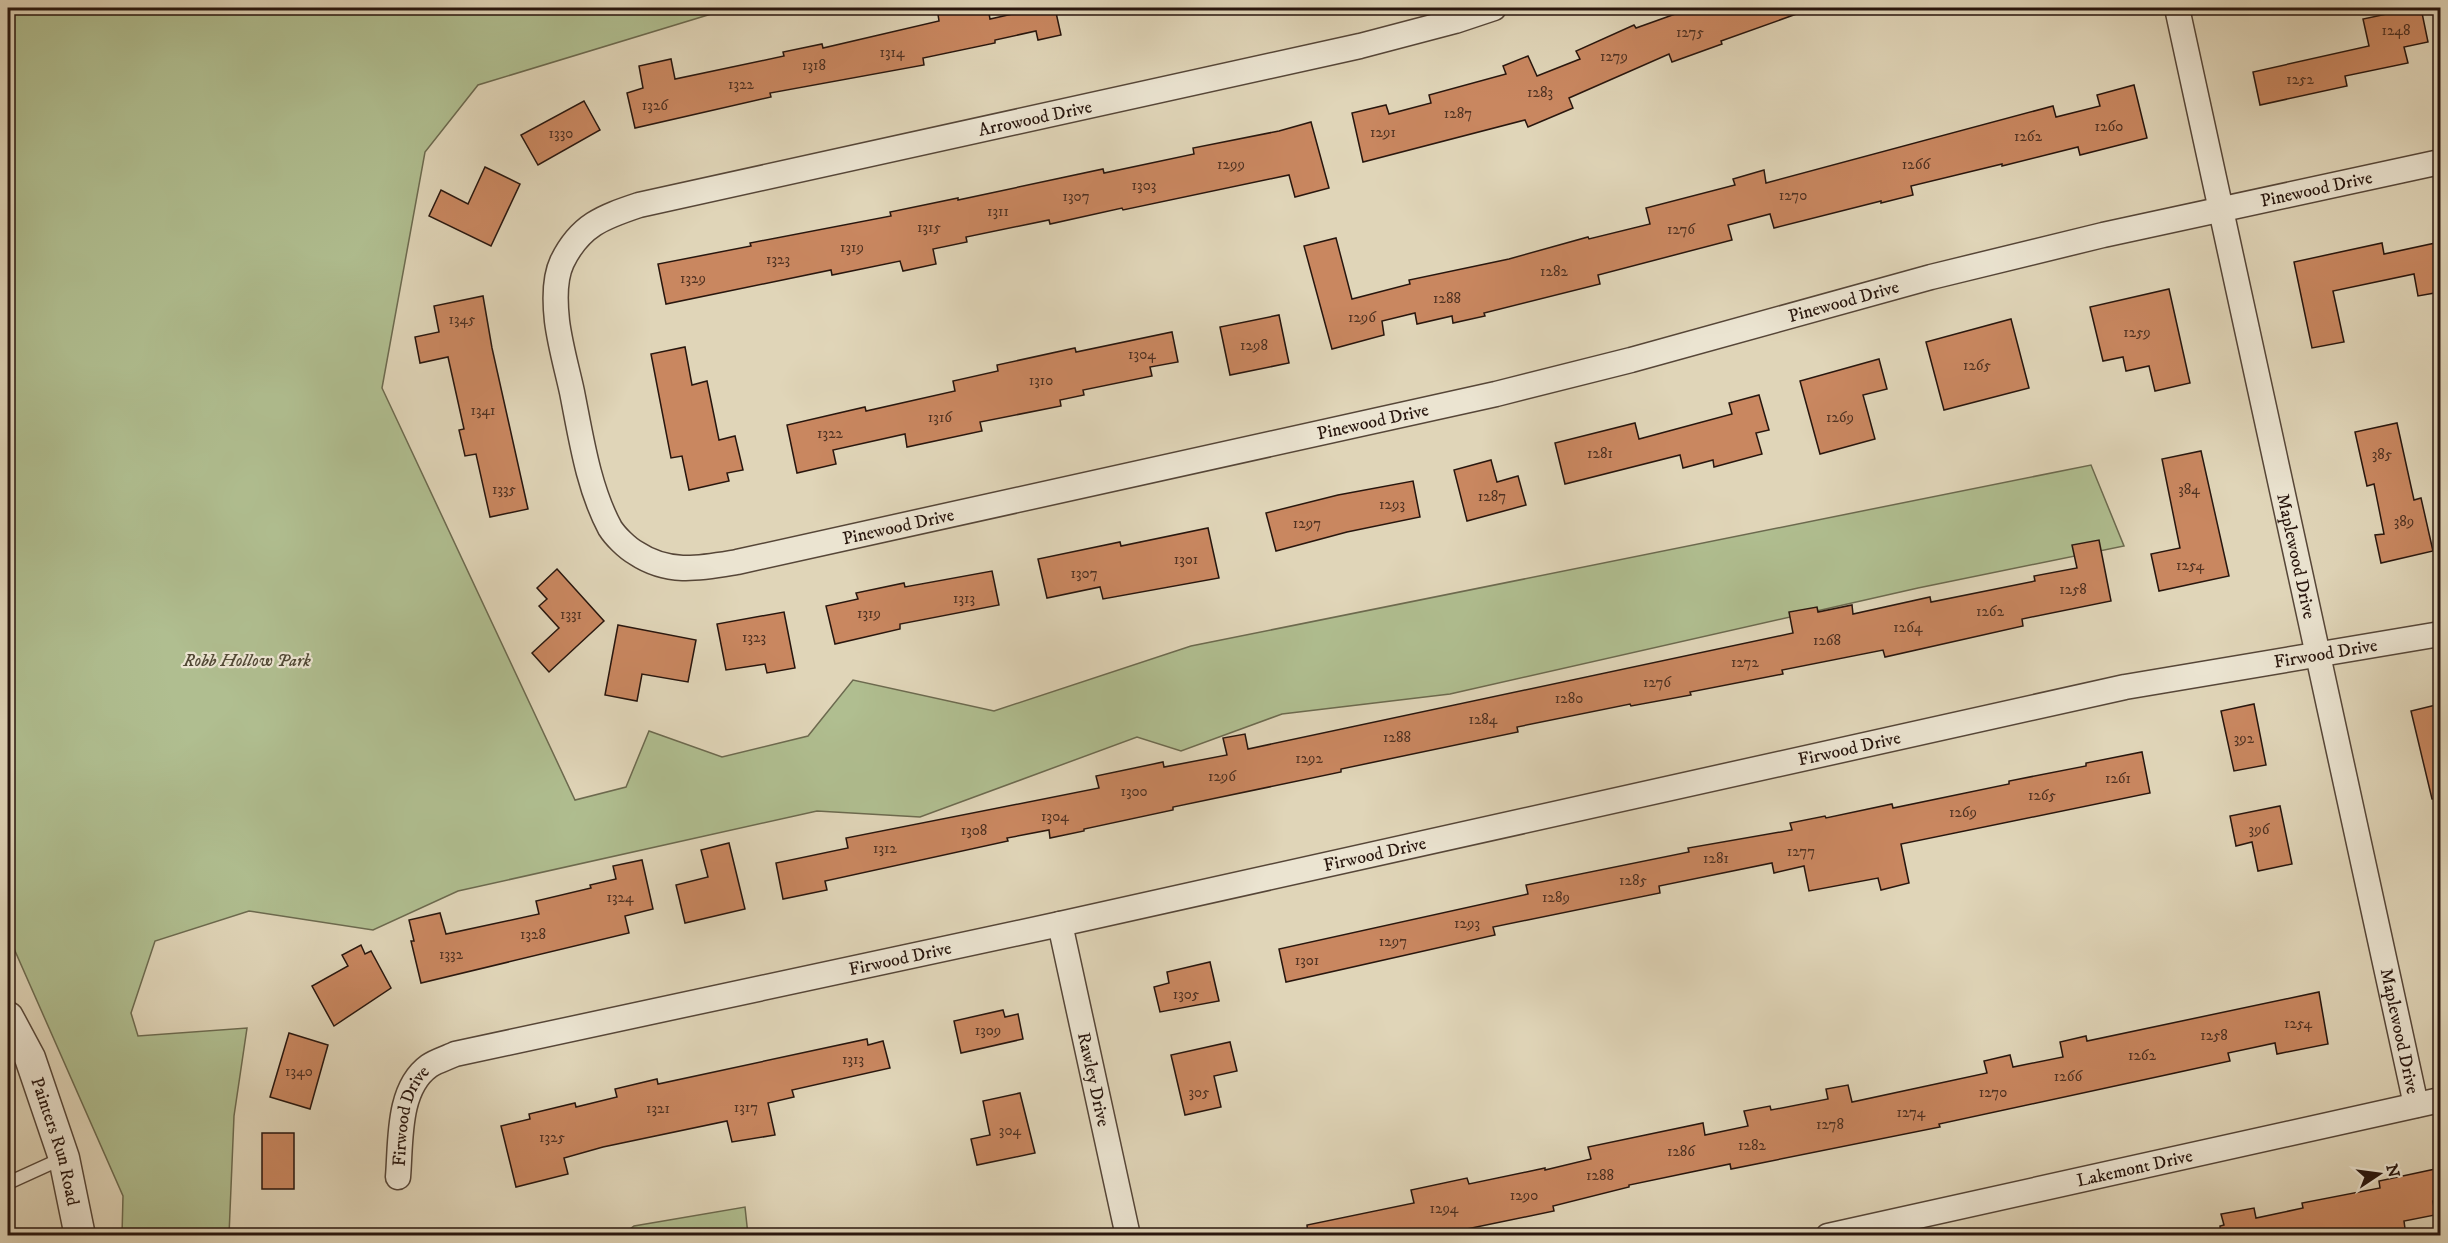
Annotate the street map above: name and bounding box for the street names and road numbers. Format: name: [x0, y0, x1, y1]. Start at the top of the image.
street label: Arrowood Drive: [976, 96, 1094, 142]
street label: Pinewood Drive: [2259, 167, 2374, 213]
street label: Pinewood Drive: [1786, 276, 1902, 328]
street label: Pinewood Drive: [1315, 399, 1431, 445]
street label: Maplewood Drive: [2271, 492, 2320, 621]
street label: Pinewood Drive: [840, 504, 956, 550]
street label: Firwood Drive: [2272, 635, 2379, 674]
street label: Firwood Drive: [1796, 727, 1903, 771]
street label: Firwood Drive: [1322, 833, 1428, 877]
street label: Firwood Drive: [847, 938, 954, 981]
street label: Maplewood Drive: [2375, 966, 2423, 1096]
street label: Rawley Drive: [1072, 1030, 1114, 1129]
street label: Firwood Drive: [389, 1061, 434, 1167]
street label: Painters Run Road: [25, 1075, 84, 1208]
street label: Lakemont Drive: [2075, 1145, 2195, 1192]

